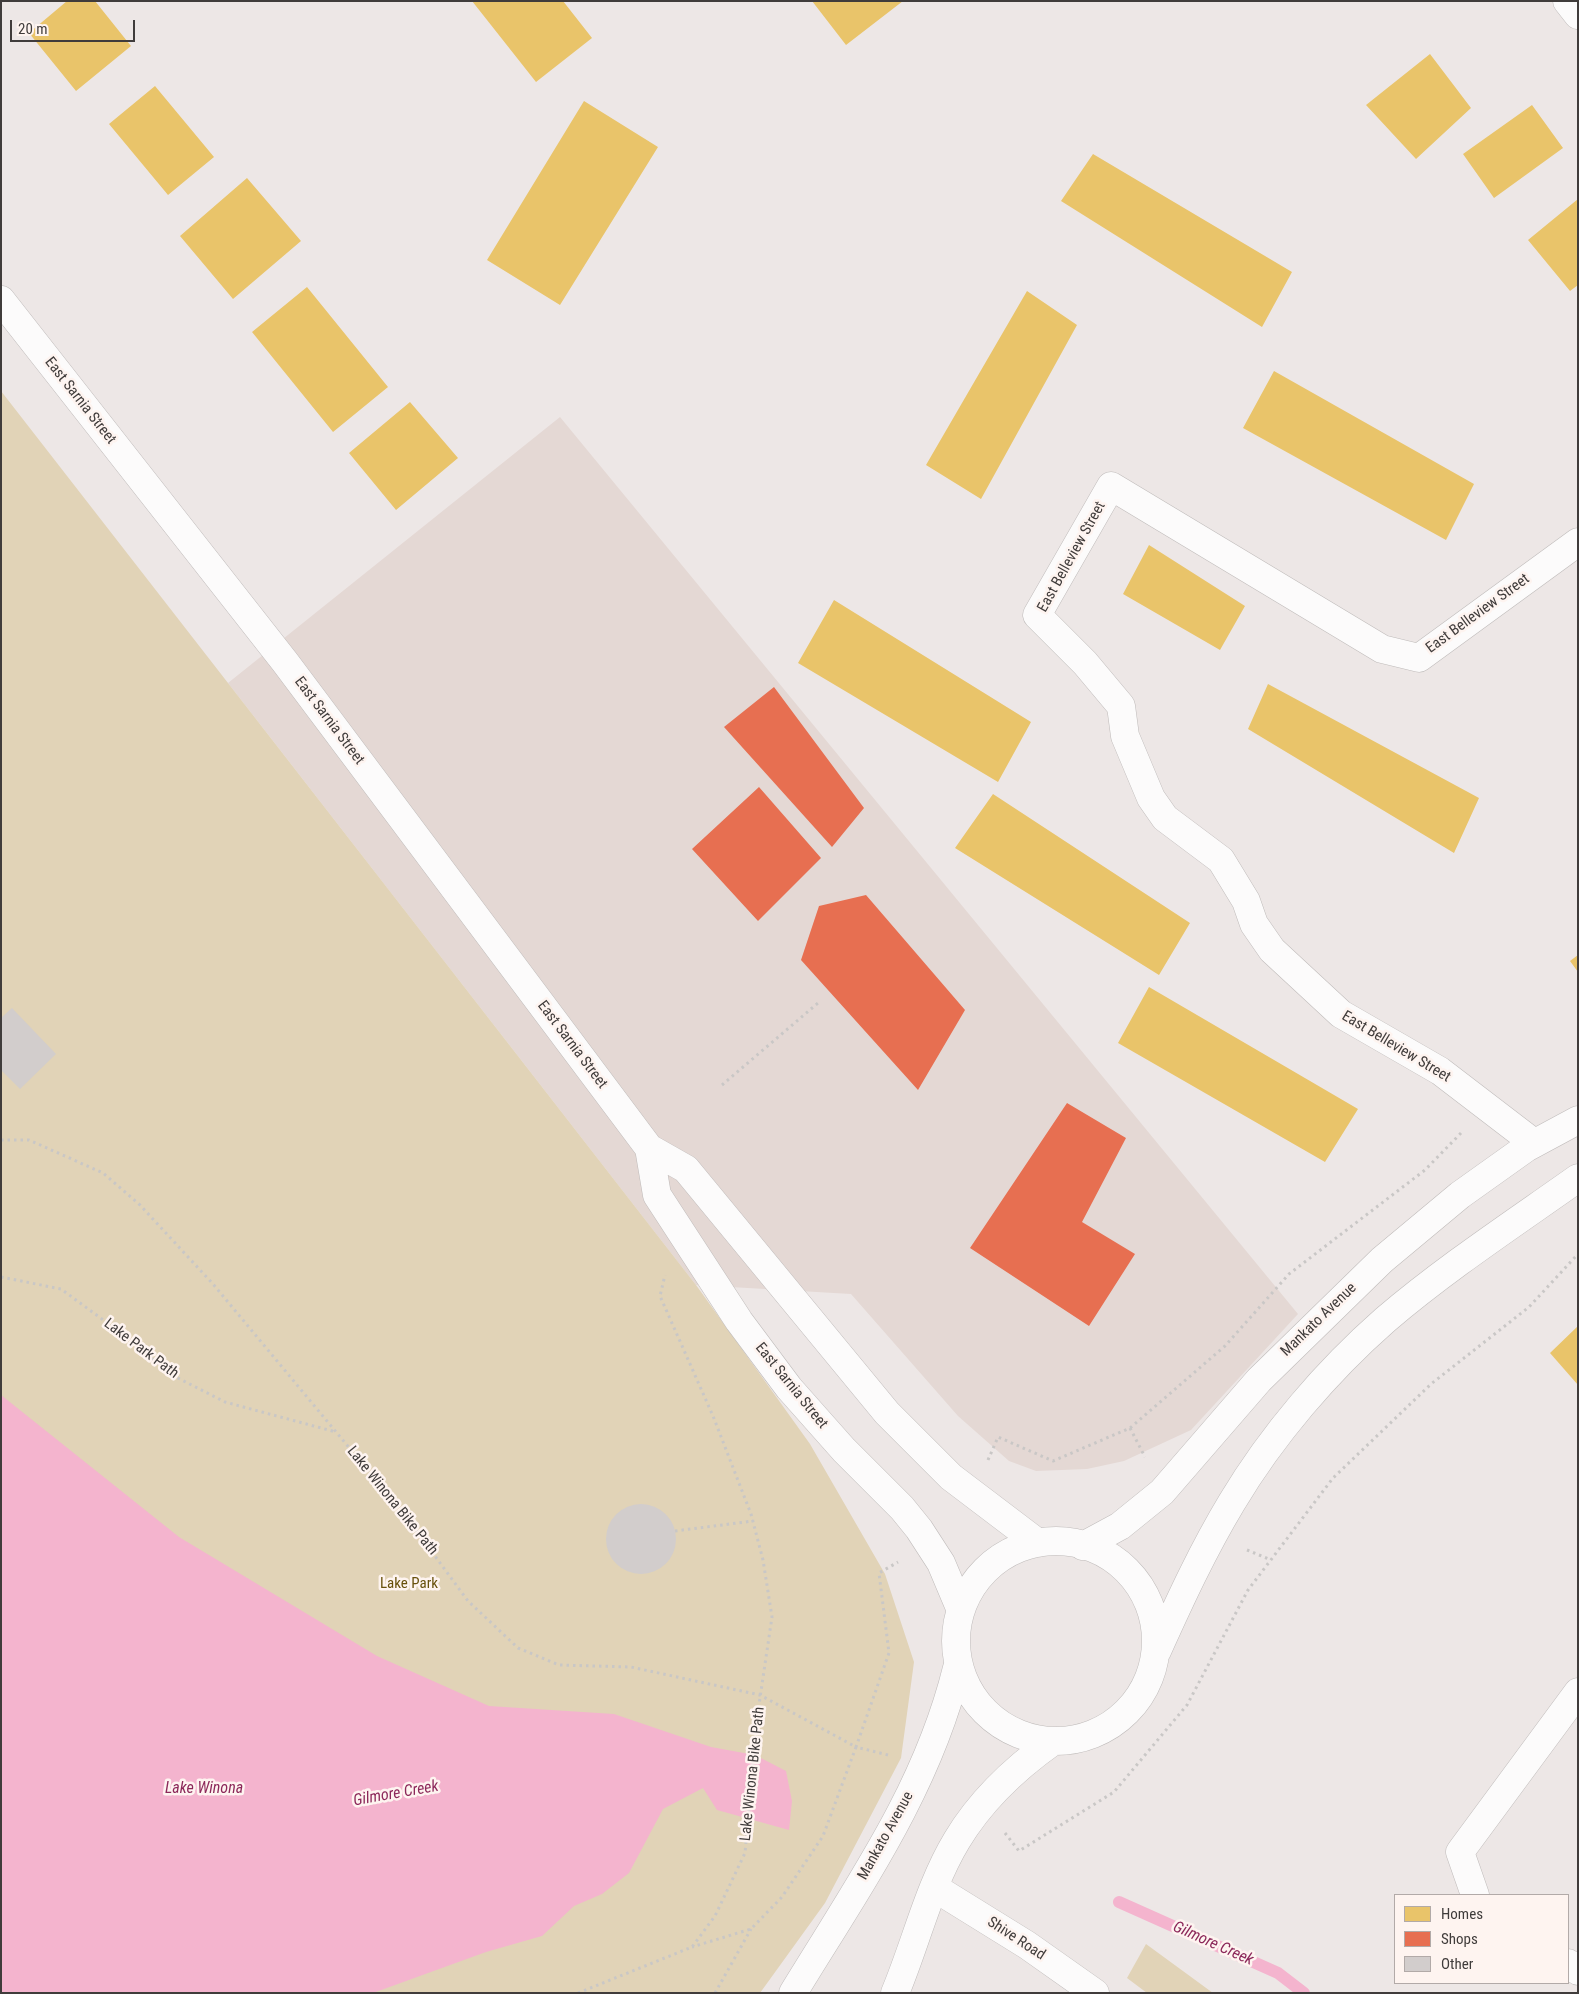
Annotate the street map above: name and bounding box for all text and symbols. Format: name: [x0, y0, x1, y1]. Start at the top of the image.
scale bar: [12, 10, 138, 42]
text: 20 m: [18, 20, 48, 38]
street label: East Sarnia Street: [40, 354, 120, 448]
street label: East Belleview Street: [1034, 499, 1110, 615]
street label: East Belleview Street: [1423, 570, 1533, 658]
street label: East Sarnia Street: [290, 674, 368, 768]
street label: East Sarnia Street: [533, 998, 611, 1092]
street label: East Belleview Street: [1338, 1007, 1454, 1087]
street label: Mankato Avenue: [1277, 1279, 1361, 1361]
street label: Lake Park Path: [100, 1315, 182, 1383]
street label: East Sarnia Street: [751, 1339, 831, 1433]
street label: Lake Winona Bike Path: [343, 1443, 441, 1559]
park label: Lake Park: [380, 1575, 438, 1593]
street label: Lake Winona Bike Path: [737, 1706, 769, 1842]
water label: Gilmore Creek: [352, 1777, 440, 1811]
water label: Lake Winona: [165, 1779, 243, 1799]
street label: Mankato Avenue: [854, 1789, 918, 1883]
legend: [1394, 1894, 1569, 1984]
text: Homes: [1441, 1905, 1483, 1923]
street label: Shive Road: [984, 1914, 1048, 1964]
water label: Gilmore Creek: [1170, 1918, 1256, 1970]
text: Shops: [1441, 1930, 1478, 1948]
text: Other: [1441, 1955, 1473, 1973]

